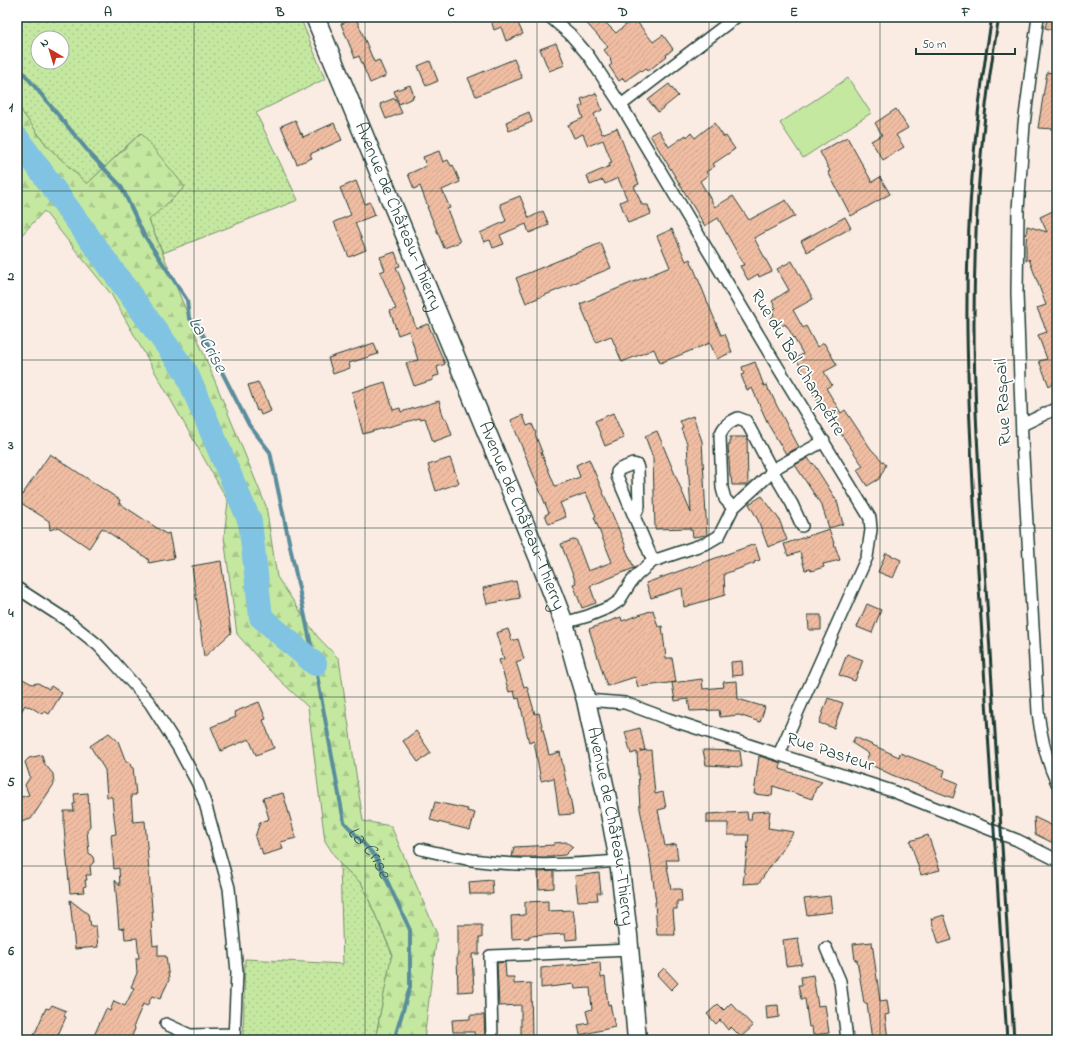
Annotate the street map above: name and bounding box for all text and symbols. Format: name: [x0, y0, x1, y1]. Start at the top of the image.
text: A: [104, 3, 112, 22]
text: B: [275, 3, 285, 22]
text: C: [447, 3, 455, 22]
text: D: [617, 3, 628, 22]
text: E: [790, 3, 798, 22]
text: F: [961, 3, 971, 22]
north arrow: [30, 30, 70, 70]
scale bar: [916, 30, 1015, 56]
text: N: [37, 34, 52, 52]
text: 50 m: [922, 36, 946, 54]
text: 1: [9, 98, 14, 117]
street label: Avenue de Château-Thierry: [347, 119, 448, 315]
text: 2: [7, 267, 15, 286]
street label: Rue du Bal Champêtre: [743, 285, 852, 442]
water label: La Crise: [181, 312, 234, 379]
street label: Rue Raspail: [989, 358, 1019, 446]
street label: Avenue de Château-Thierry: [471, 418, 571, 614]
text: 3: [7, 436, 14, 455]
text: 4: [7, 604, 14, 623]
street label: Avenue de Château-Thierry: [579, 725, 640, 927]
street label: Rue Pasteur: [783, 727, 878, 780]
text: 5: [7, 773, 15, 792]
water label: La Crise: [341, 820, 398, 884]
text: 6: [7, 942, 14, 961]

